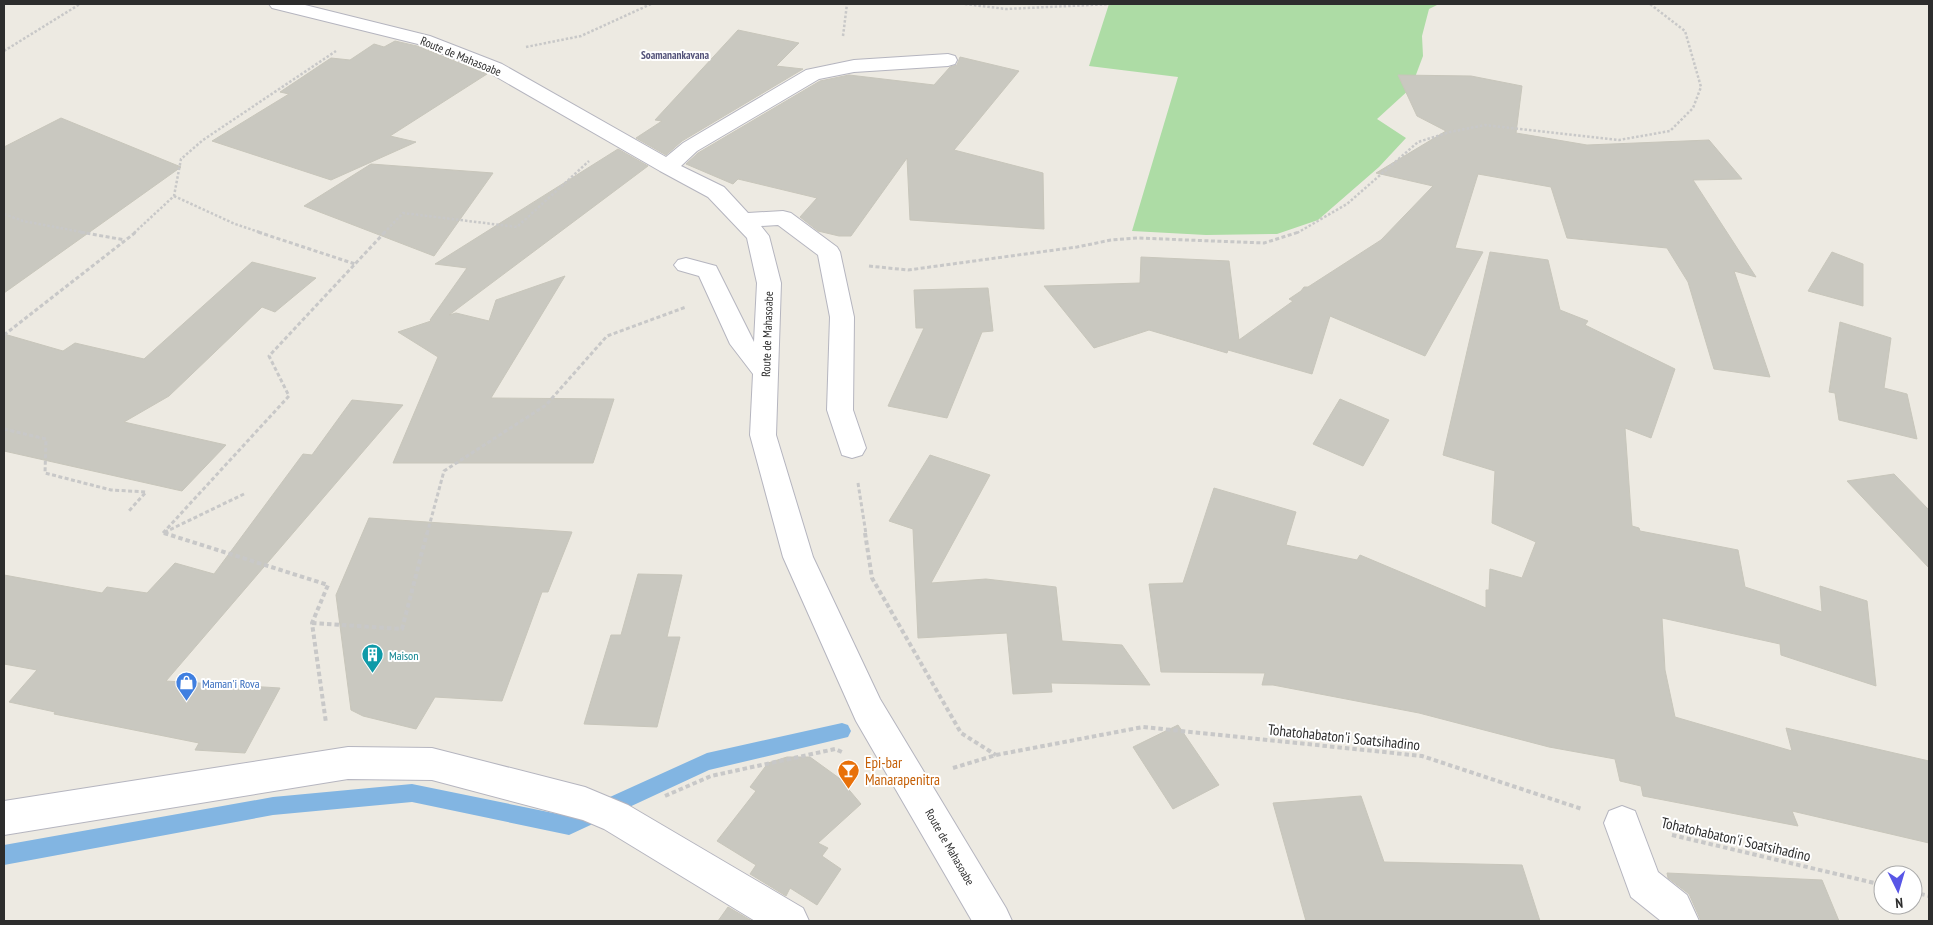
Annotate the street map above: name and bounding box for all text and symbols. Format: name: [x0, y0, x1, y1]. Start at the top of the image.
street label: Route de Mahasoabe: [418, 33, 504, 79]
district label: Soamanankavana: [641, 48, 709, 62]
street label: Route de Mahasoabe: [758, 291, 776, 377]
building icon: Maison: [361, 643, 385, 674]
place label: Maison: [389, 648, 419, 663]
shop icon: Maman'i Rova: [174, 671, 198, 702]
place label: Maman'i Rova: [202, 676, 260, 691]
street label: Tohatohabaton'i Soatsihadino: [1267, 720, 1421, 754]
place label: Epi-bar Manarapenitra: [865, 753, 940, 789]
bar icon: Epi-bar Manarapenitra: [837, 759, 861, 790]
street label: Route de Mahasoabe: [922, 806, 978, 888]
street label: Tohatohabaton'i Soatsihadino: [1659, 813, 1813, 865]
north arrow: [1873, 865, 1923, 915]
text: N: [1895, 894, 1904, 912]

